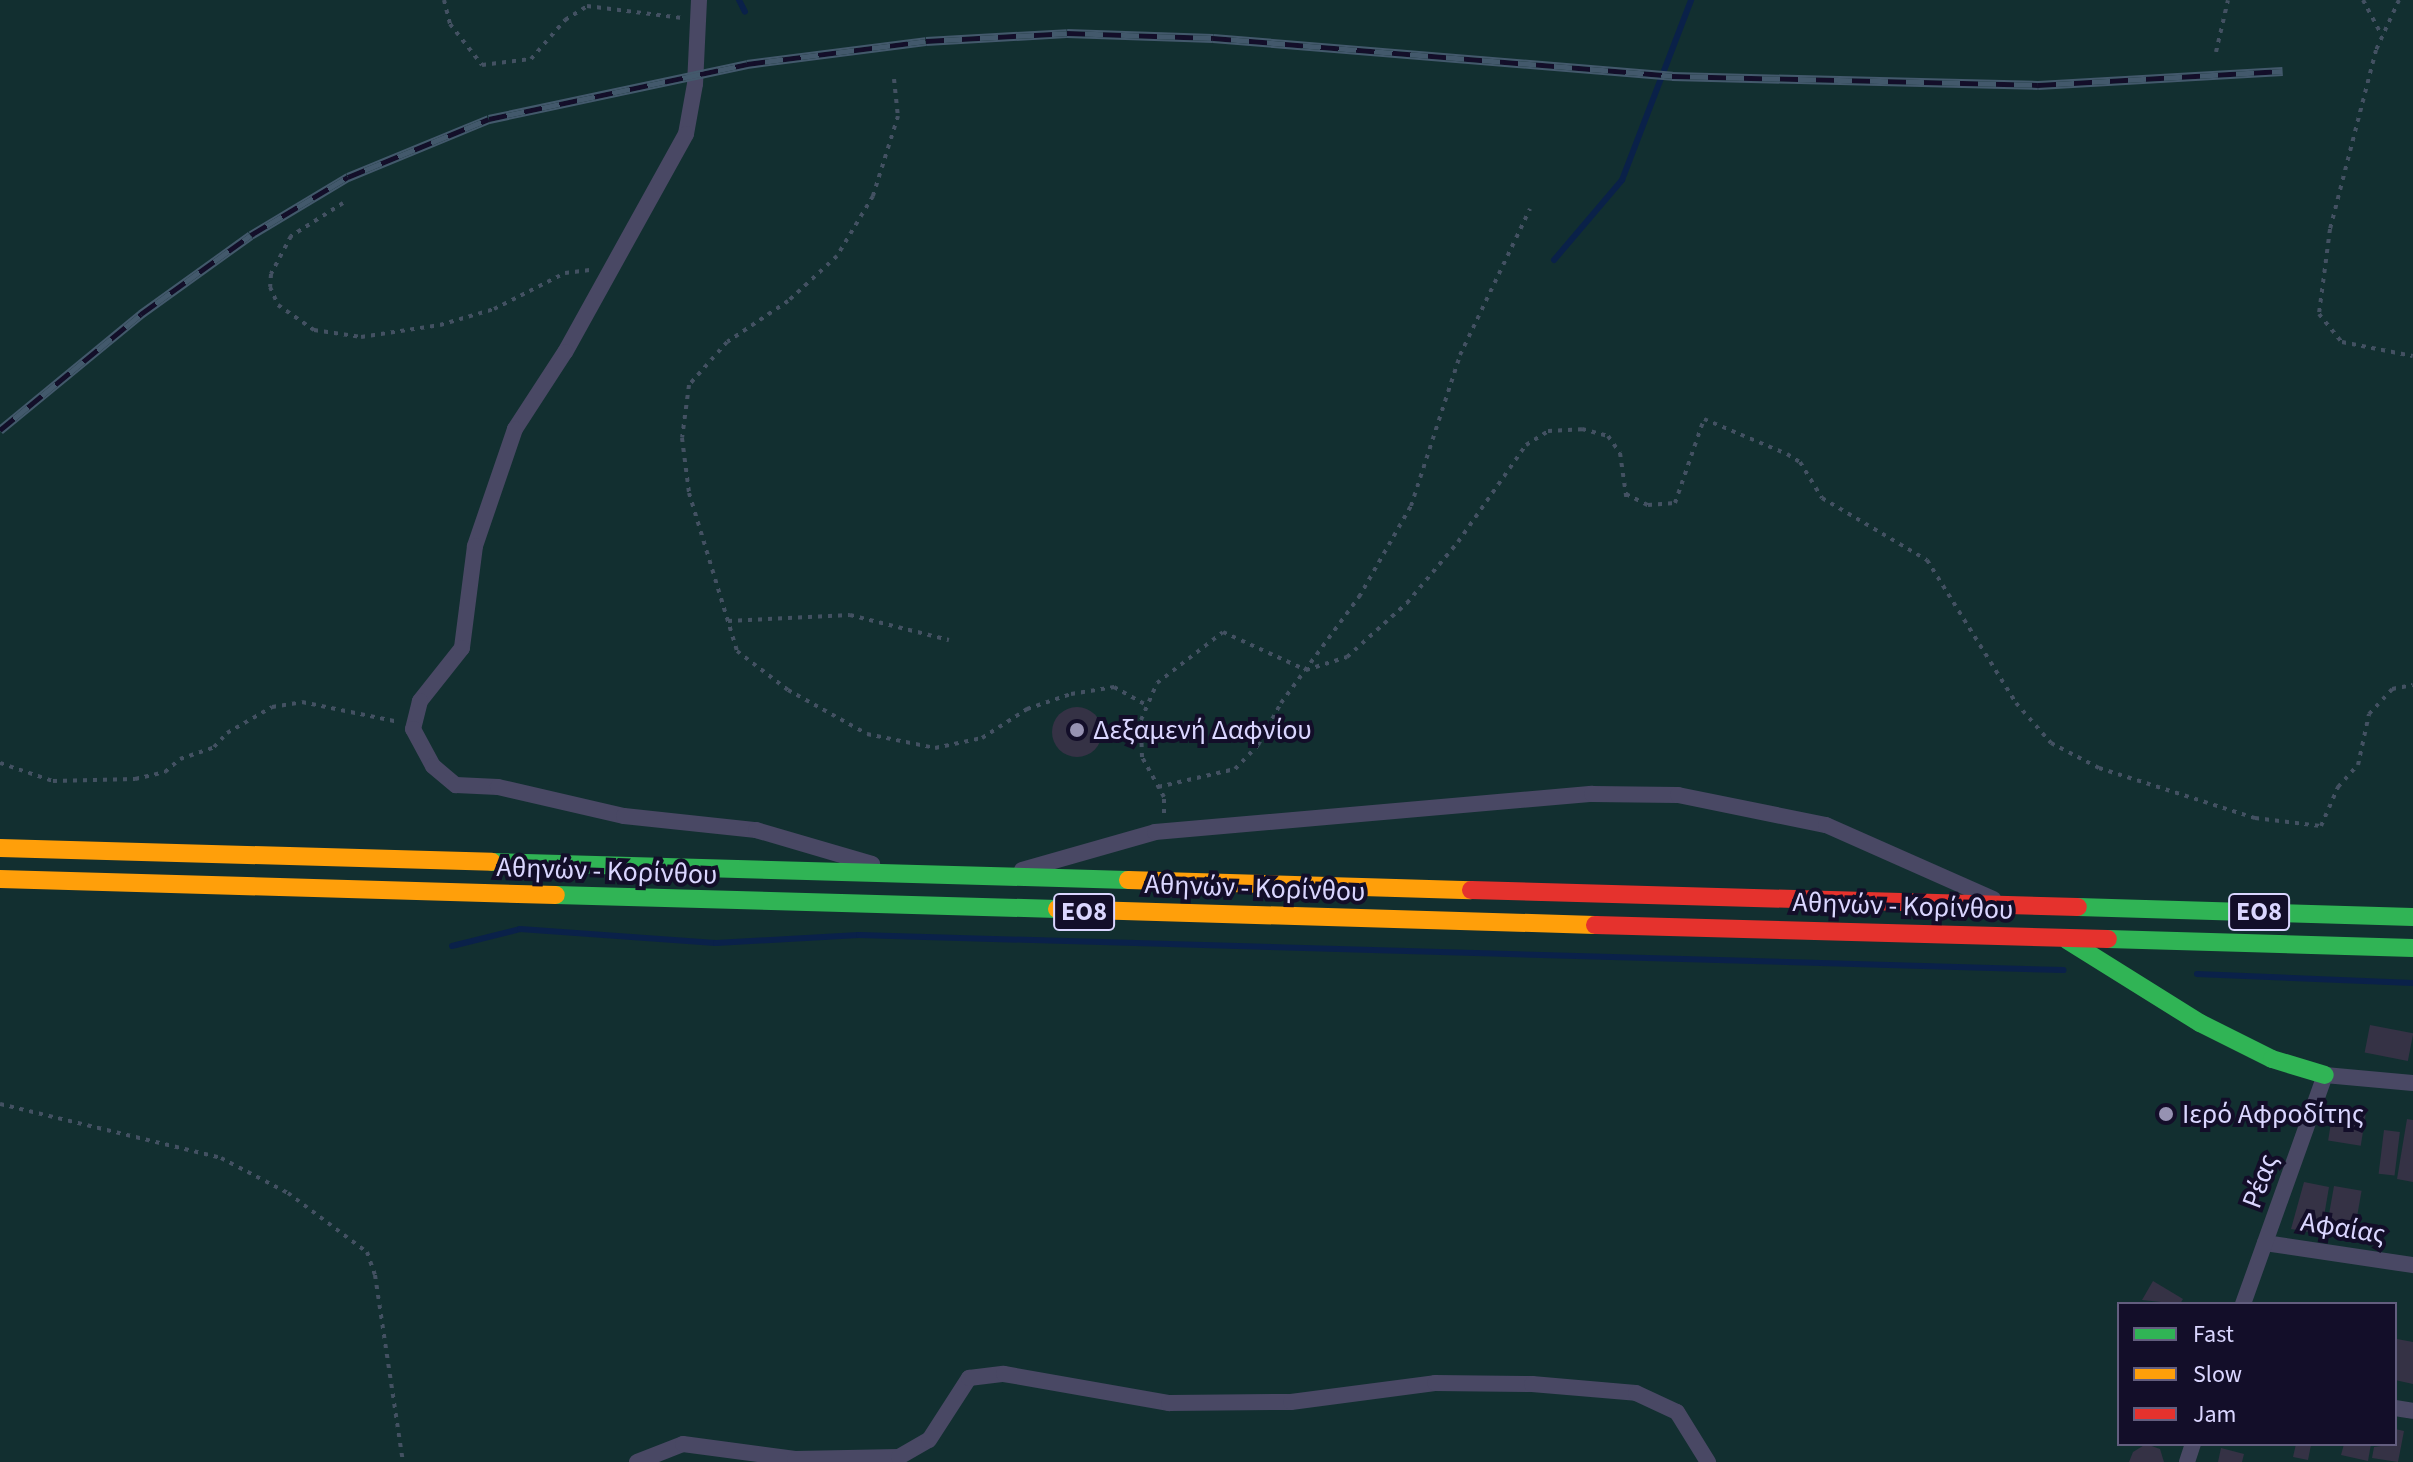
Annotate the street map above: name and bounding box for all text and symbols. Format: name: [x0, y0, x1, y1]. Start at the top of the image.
place label: Δεξαμενή Δαφνίου: [1093, 713, 1312, 747]
marker: Δεξαμενή Δαφνίου: [1068, 721, 1086, 739]
street label: Αθηνών - Κορίνθου: [496, 850, 718, 892]
street label: Αθηνών - Κορίνθου: [1144, 867, 1366, 909]
street label: Αθηνών - Κορίνθου: [1792, 885, 2014, 927]
road number: ΕΟ8: [1052, 890, 1116, 934]
road number: ΕΟ8: [2227, 890, 2291, 934]
place label: Ιερό Αφροδίτης: [2182, 1097, 2364, 1131]
marker: Ιερό Αφροδίτης: [2157, 1105, 2175, 1123]
street label: Ρέας: [2235, 1149, 2285, 1213]
street label: Αφαίας: [2298, 1205, 2388, 1251]
legend: [2117, 1302, 2397, 1446]
text: Fast: [2193, 1317, 2234, 1352]
text: Slow: [2193, 1357, 2242, 1392]
text: Jam: [2193, 1397, 2237, 1432]

